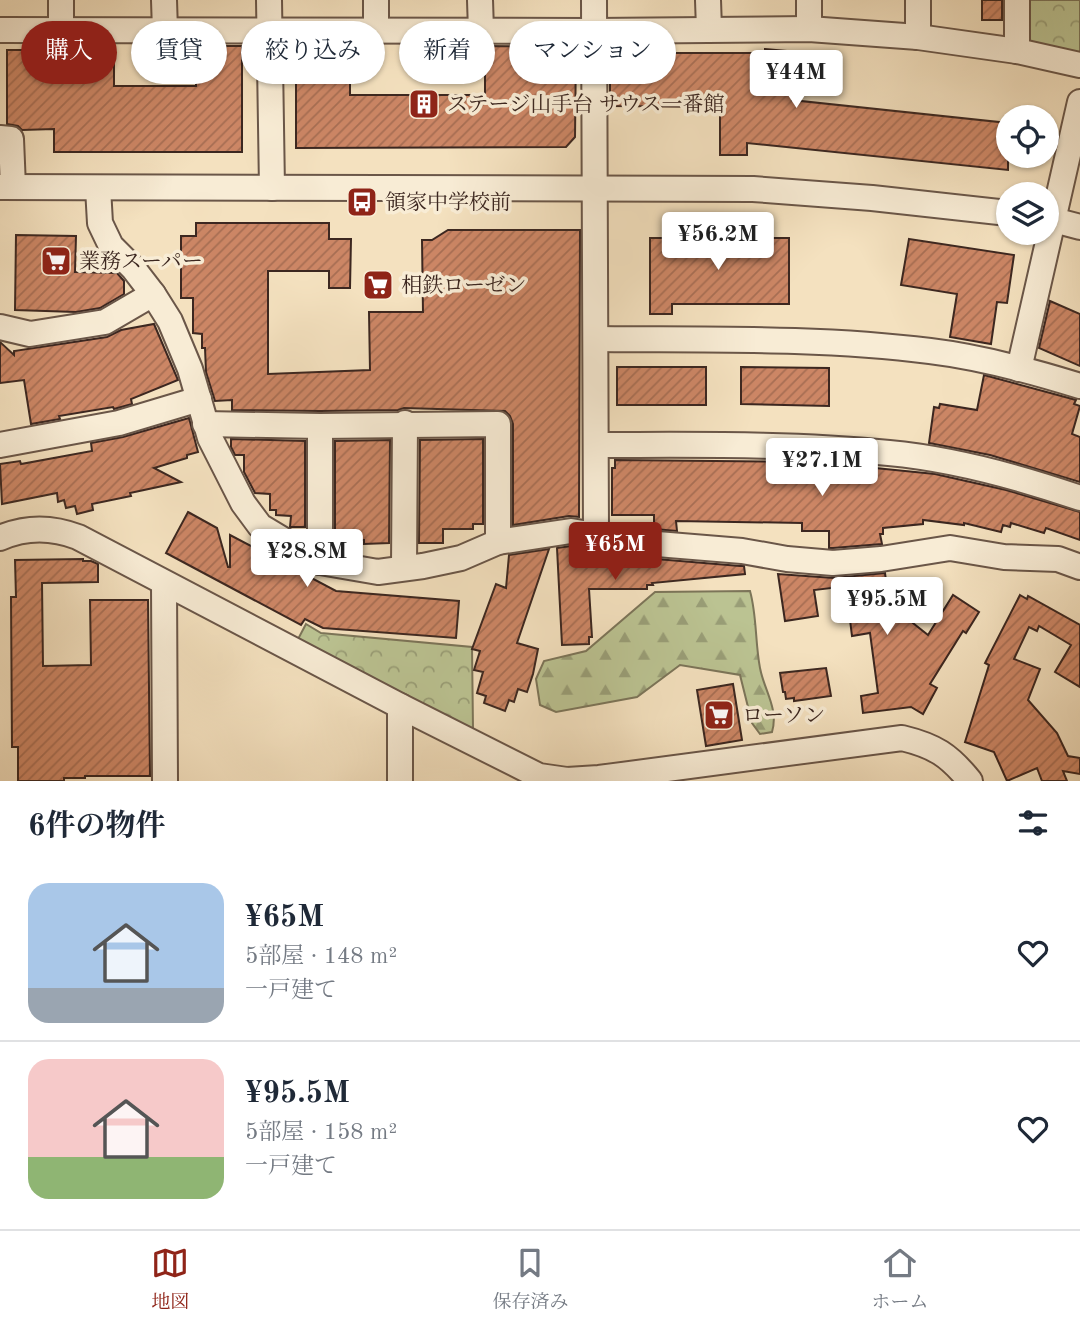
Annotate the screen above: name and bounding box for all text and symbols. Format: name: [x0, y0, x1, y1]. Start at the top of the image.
chip: 購入: [21, 21, 117, 84]
chip: 賃貸: [131, 21, 227, 84]
chip: 絞り込み: [241, 21, 385, 84]
chip: 新着: [399, 21, 495, 84]
chip: マンション: [509, 21, 676, 84]
pin: ¥44M: [755, 50, 837, 110]
text: ¥44M: [766, 61, 826, 84]
building icon: ステージ山手台 サウス一番館: [407, 87, 441, 121]
place label: ステージ山手台 サウス一番館: [447, 93, 724, 116]
map controls: [996, 105, 1059, 245]
button: locate: [996, 105, 1059, 168]
button: layers: [996, 182, 1059, 245]
bus stop icon: 領家中学校前: [345, 185, 379, 219]
place label: 領家中学校前: [385, 191, 511, 214]
pin: ¥56.2M: [661, 212, 775, 272]
text: ¥56.2M: [678, 223, 758, 246]
supermarket icon: 業務スーパー: [39, 244, 73, 278]
place label: 業務スーパー: [79, 250, 203, 273]
supermarket icon: 相鉄ローゼン: [361, 268, 395, 302]
place label: 相鉄ローゼン: [401, 274, 527, 297]
pin: ¥27.1M: [765, 438, 879, 498]
text: ¥27.1M: [782, 449, 862, 472]
pin: ¥65M: [574, 522, 656, 582]
pin: ¥28.8M: [250, 530, 364, 589]
text: ¥65M: [585, 533, 645, 556]
text: ¥28.8M: [267, 540, 347, 563]
pin: ¥95.5M: [830, 578, 944, 637]
text: ¥95.5M: [847, 588, 927, 611]
supermarket icon: ローソン: [702, 698, 736, 732]
place label: ローソン: [742, 706, 825, 727]
icon: filters: [1014, 804, 1052, 842]
text: 6件の物件: [28, 812, 165, 842]
text: ¥65M: [245, 903, 324, 933]
icon: home: [84, 911, 168, 995]
icon: heart: [1014, 934, 1052, 972]
text: 5部屋 · 148 m²: [245, 945, 397, 968]
text: 一戸建て: [245, 979, 337, 1002]
text: ¥95.5M: [245, 1079, 350, 1109]
icon: home: [84, 1087, 168, 1171]
icon: heart: [1014, 1110, 1052, 1148]
text: 5部屋 · 158 m²: [245, 1121, 397, 1144]
text: 一戸建て: [245, 1155, 337, 1178]
tab: 地図: [151, 1244, 190, 1315]
tab: 保存済み: [492, 1244, 569, 1315]
tab: ホーム: [871, 1244, 929, 1315]

